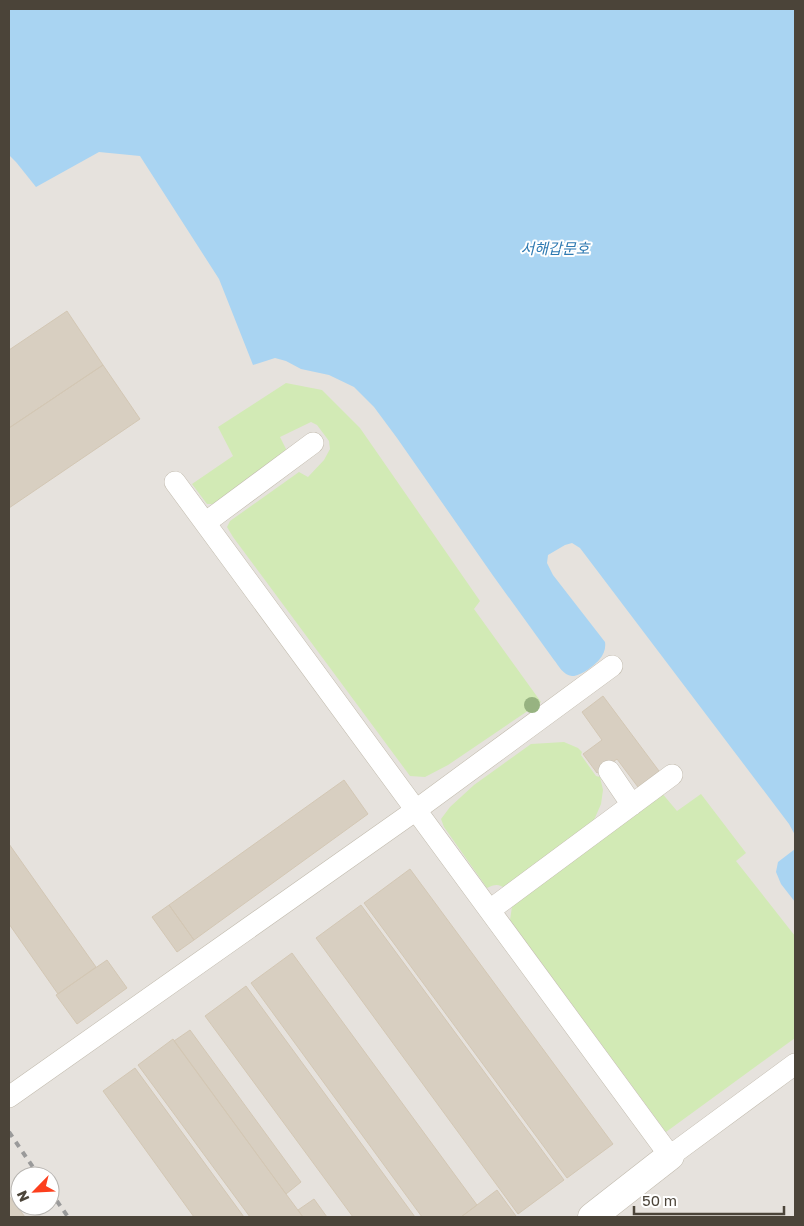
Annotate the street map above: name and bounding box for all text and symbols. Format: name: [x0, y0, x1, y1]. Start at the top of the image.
water label: 서해갑문호: [520, 239, 591, 257]
north arrow: [10, 1166, 60, 1216]
scale bar: [634, 1184, 784, 1216]
text: N: [13, 1188, 33, 1205]
text: 50 m: [642, 1191, 677, 1209]

